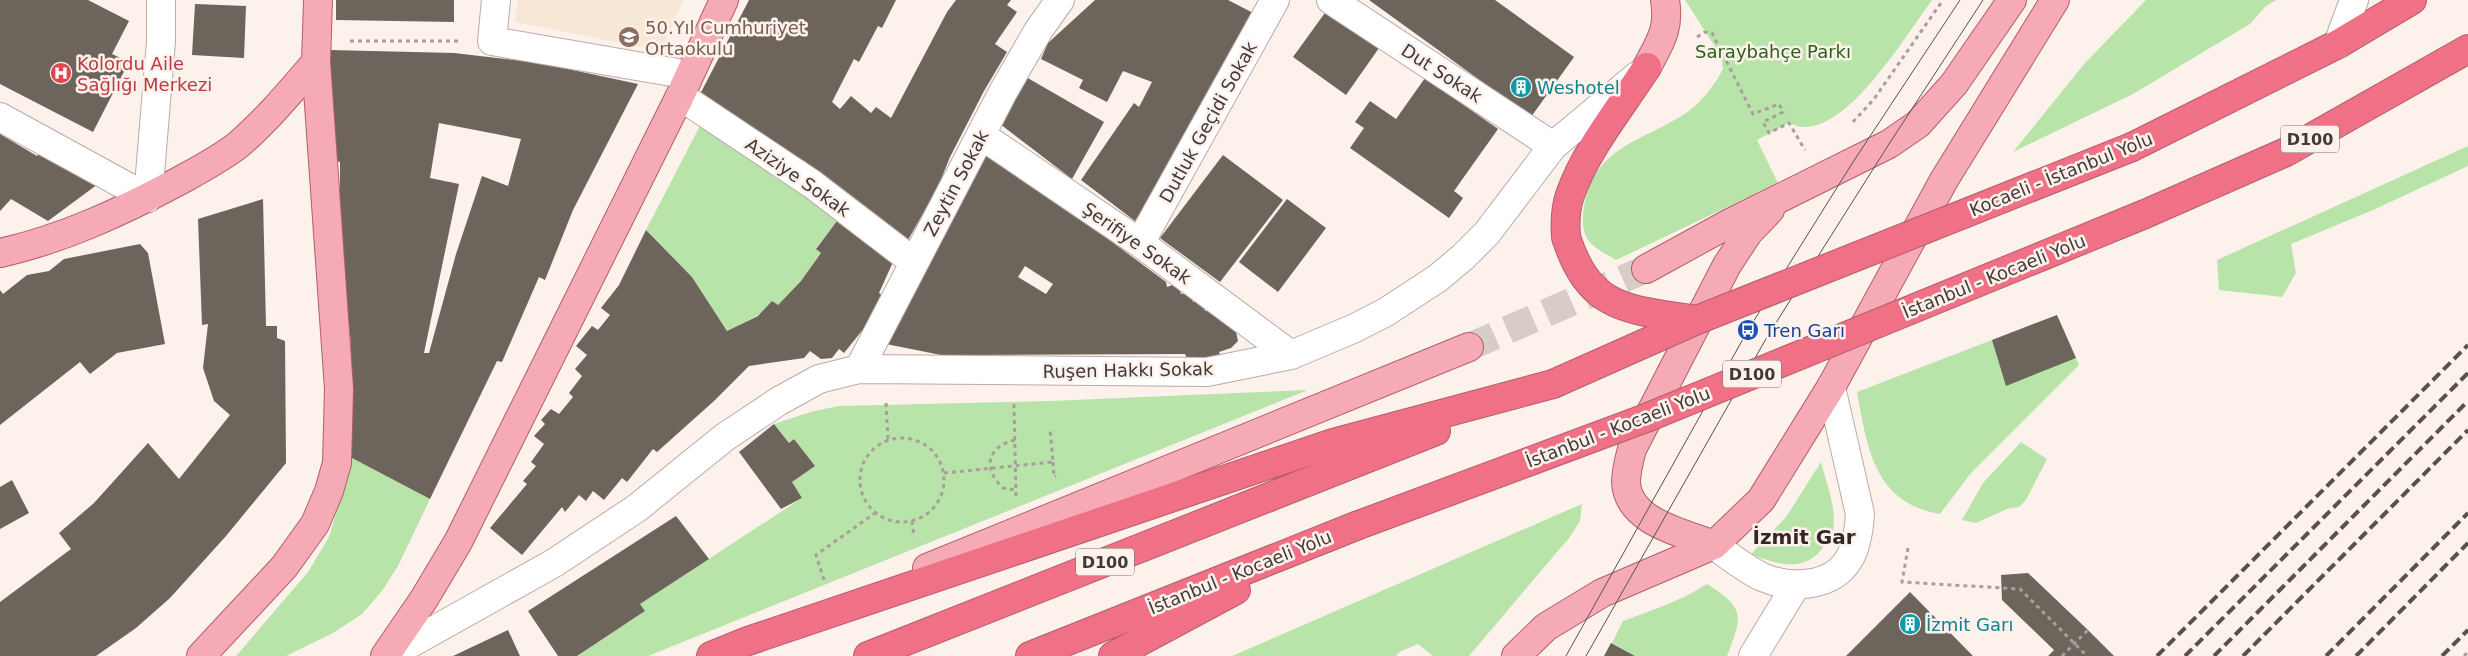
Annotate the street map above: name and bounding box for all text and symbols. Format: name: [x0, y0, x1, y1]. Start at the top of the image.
place label: 50.Yıl Cumhuriyet Ortaokulu: [645, 17, 806, 59]
school or university icon: 50.Yıl Cumhuriyet Ortaokulu: [617, 25, 641, 49]
street label: Dutluk Geçidi Sokak: [1155, 37, 1261, 206]
street label: Dut Sokak: [1398, 39, 1487, 107]
park label: Saraybahçe Parkı: [1695, 41, 1851, 62]
place label: Kolordu Aile Sağlığı Merkezi: [77, 53, 212, 95]
hospital icon: Kolordu Aile Sağlığı Merkezi: [49, 61, 73, 85]
building icon: Weshotel: [1509, 75, 1533, 99]
place label: Weshotel: [1537, 77, 1620, 98]
street label: Zeytin Sokak: [919, 126, 993, 240]
road number: D100: [2281, 126, 2339, 152]
street label: Kocaeli - İstanbul Yolu: [1966, 128, 2156, 220]
street label: Aziziye Sokak: [742, 133, 855, 221]
street label: Şerifiye Sokak: [1079, 198, 1196, 289]
street label: İstanbul - Kocaeli Yolu: [1899, 230, 2089, 322]
bus stop icon: Tren Garı: [1736, 318, 1760, 342]
place label: Tren Garı: [1763, 320, 1845, 341]
street label: Ruşen Hakkı Sokak: [1042, 358, 1214, 382]
road number: D100: [1723, 360, 1781, 388]
street label: İstanbul - Kocaeli Yolu: [1523, 382, 1713, 472]
district label: İzmit Gar: [1752, 525, 1856, 549]
street label: İstanbul - Kocaeli Yolu: [1145, 526, 1335, 618]
road number: D100: [1076, 548, 1134, 576]
building icon: İzmit Garı: [1898, 612, 1922, 636]
place label: İzmit Garı: [1926, 614, 2013, 635]

